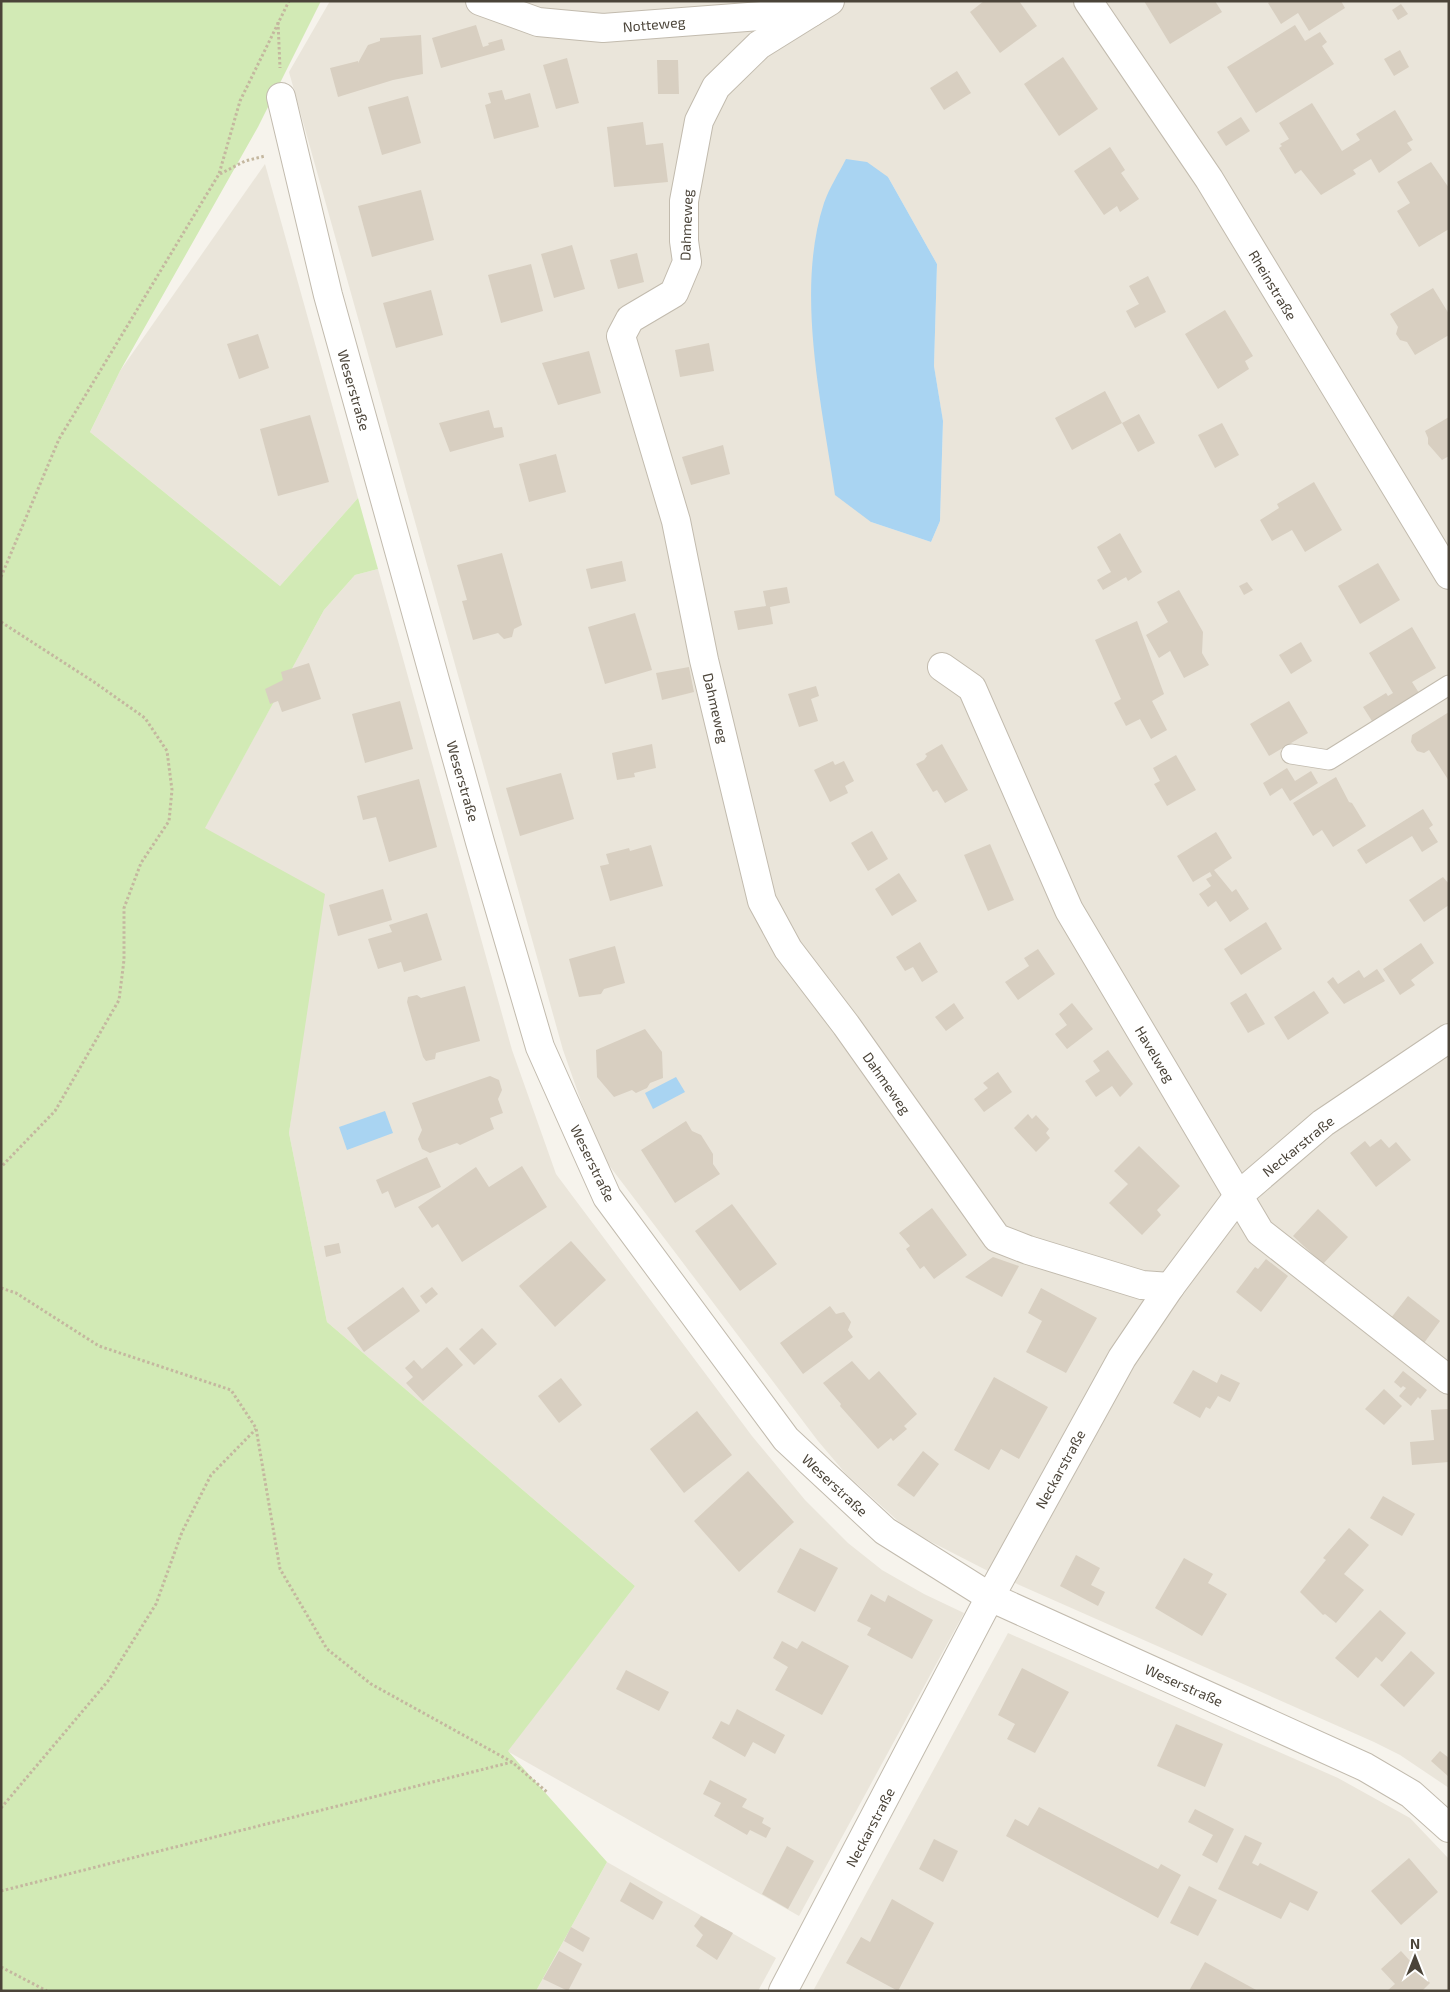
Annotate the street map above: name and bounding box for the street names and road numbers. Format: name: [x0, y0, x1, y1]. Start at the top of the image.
street label: Notteweg: [622, 13, 686, 35]
street label: Dahmeweg: [676, 189, 696, 261]
street label: Rheinstraße: [1245, 247, 1301, 323]
street label: Weserstraße: [334, 348, 374, 432]
street label: Dahmeweg: [700, 671, 732, 745]
street label: Weserstraße: [443, 739, 483, 823]
street label: Havelweg: [1132, 1023, 1179, 1085]
street label: Dahmeweg: [859, 1049, 915, 1117]
street label: Neckarstraße: [1259, 1112, 1337, 1180]
street label: Weserstraße: [567, 1122, 619, 1204]
street label: Neckarstraße: [1031, 1427, 1089, 1511]
street label: Weserstraße: [799, 1450, 871, 1520]
street label: Weserstraße: [1142, 1660, 1226, 1710]
street label: Neckarstraße: [842, 1784, 898, 1870]

